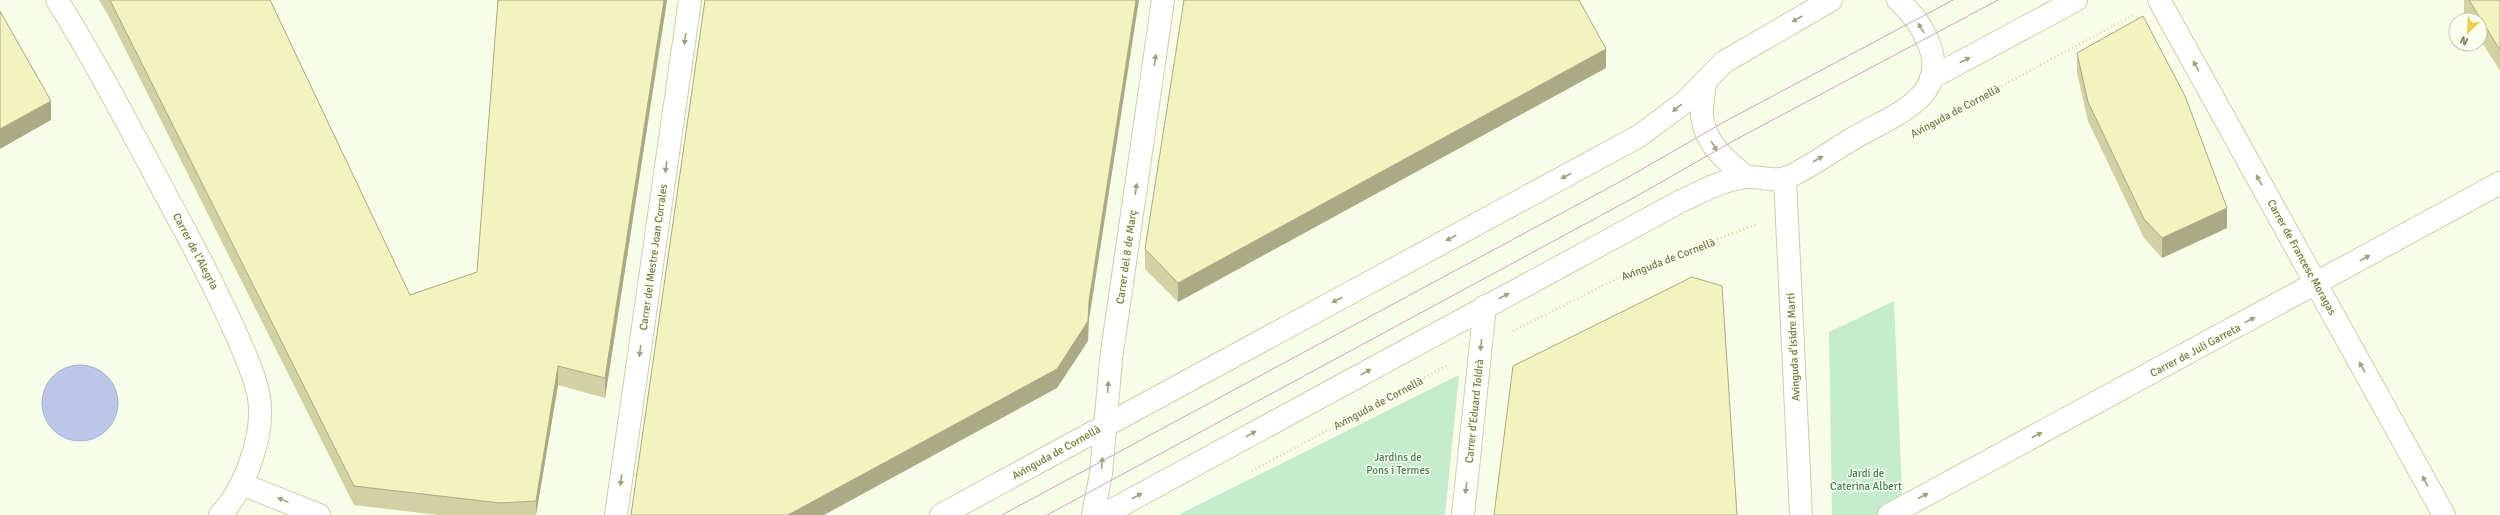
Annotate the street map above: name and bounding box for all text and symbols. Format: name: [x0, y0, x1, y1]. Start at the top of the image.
north arrow: [2448, 12, 2488, 52]
one-way arrow: [1791, 16, 1803, 23]
one-way arrow: [1917, 23, 1925, 33]
one-way arrow: [682, 33, 688, 45]
text: N: [2458, 33, 2470, 48]
one-way arrow: [1152, 54, 1158, 66]
one-way arrow: [1959, 57, 1971, 63]
one-way arrow: [2192, 60, 2199, 72]
street label: Avinguda de Cornellà: [1908, 82, 2003, 141]
one-way arrow: [1671, 104, 1682, 113]
one-way arrow: [1710, 140, 1717, 152]
one-way arrow: [1812, 155, 1824, 162]
one-way arrow: [663, 161, 669, 173]
one-way arrow: [1560, 173, 1572, 180]
one-way arrow: [2255, 174, 2262, 186]
one-way arrow: [1133, 182, 1139, 195]
street label: Carrer del Mestre Joan Corrales: [637, 183, 670, 331]
street label: Carrer de Francesc Moragas: [2264, 197, 2339, 317]
street label: Carrer del 8 de Març: [1113, 209, 1140, 305]
street label: Carrer de l'Alegria: [170, 211, 221, 292]
one-way arrow: [1446, 235, 1457, 241]
street label: Avinguda de Cornellà: [1619, 235, 1717, 283]
one-way arrow: [2359, 254, 2370, 261]
street label: Avinguda d'Isidre Martí: [1784, 292, 1803, 401]
one-way arrow: [1499, 293, 1510, 299]
one-way arrow: [1331, 297, 1343, 303]
one-way arrow: [2244, 317, 2256, 323]
street label: Carrer de Juli Garreta: [2148, 321, 2243, 380]
one-way arrow: [1478, 339, 1485, 351]
one-way arrow: [637, 345, 643, 357]
street label: Carrer d'Eduard Toldrà: [1463, 358, 1486, 464]
one-way arrow: [2359, 361, 2366, 373]
one-way arrow: [1360, 368, 1371, 375]
street label: Avinguda de Cornellà: [1331, 374, 1426, 433]
one-way arrow: [1105, 381, 1111, 393]
street label: Avinguda de Cornellà: [1010, 422, 1103, 482]
one-way arrow: [1246, 430, 1257, 437]
one-way arrow: [2031, 431, 2043, 438]
park label: Jardins de Pons i Termes: [1366, 451, 1430, 477]
one-way arrow: [1098, 457, 1105, 469]
park label: Jardí de Caterina Albert: [1830, 467, 1902, 493]
one-way arrow: [618, 474, 624, 486]
one-way arrow: [2422, 475, 2429, 487]
one-way arrow: [1463, 482, 1469, 494]
one-way arrow: [1132, 493, 1143, 500]
one-way arrow: [1917, 493, 1929, 500]
one-way arrow: [277, 497, 289, 503]

